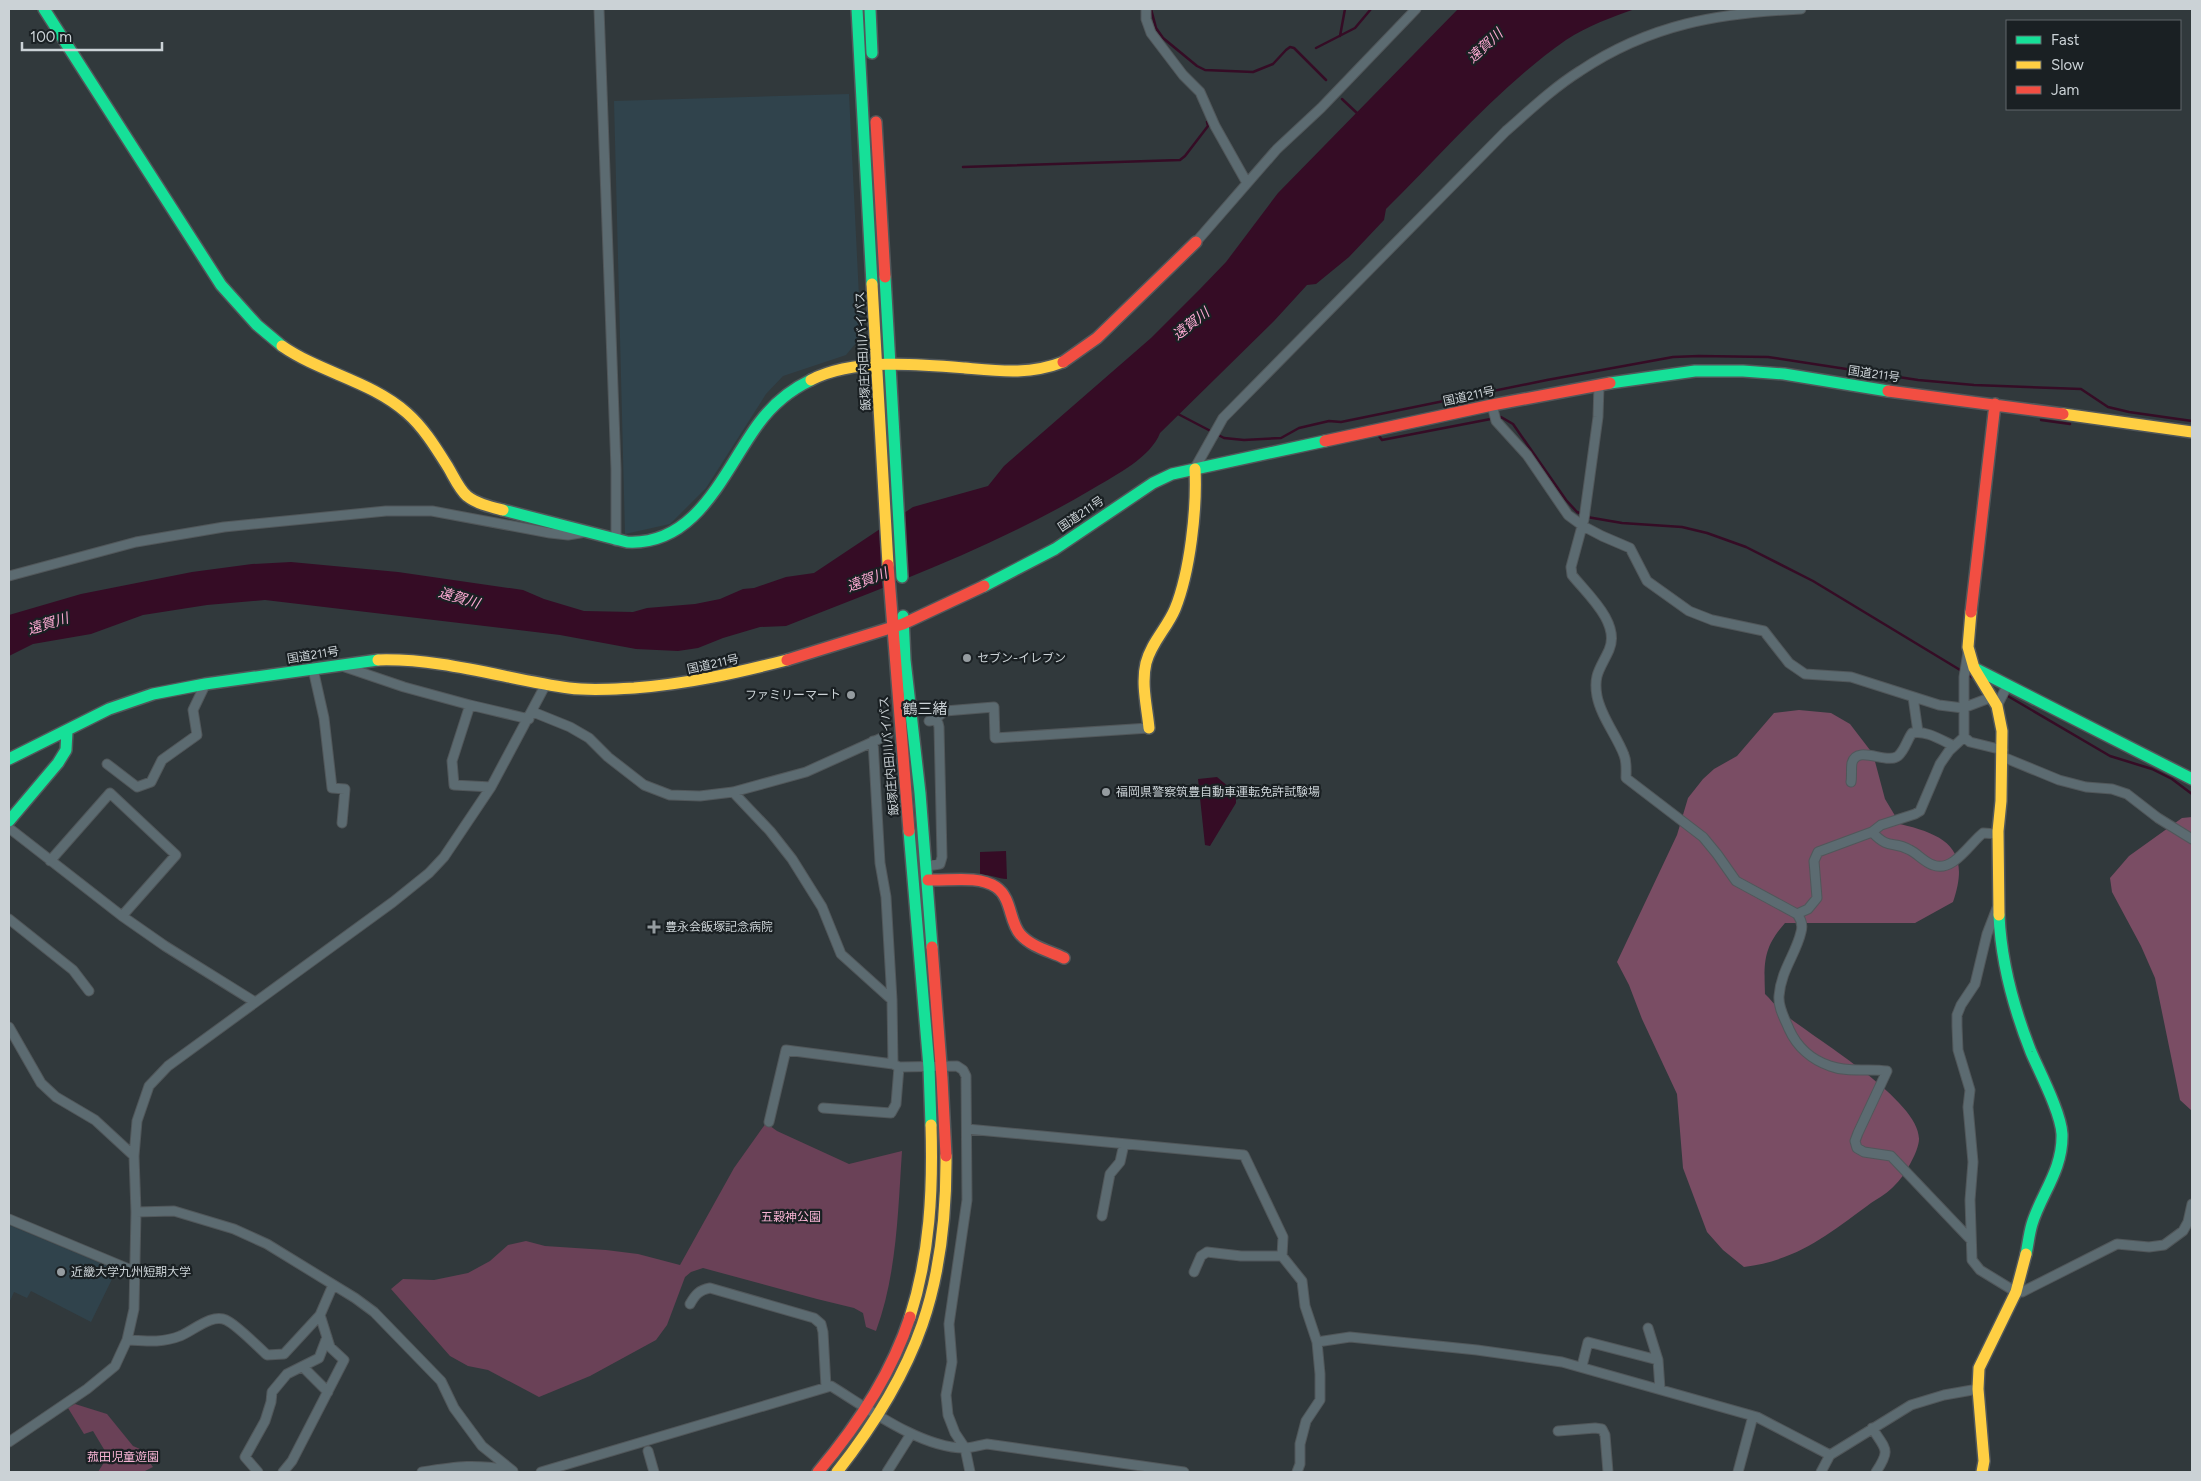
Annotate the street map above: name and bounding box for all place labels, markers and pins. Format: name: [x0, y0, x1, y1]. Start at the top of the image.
place label: セブン-イレブン: [977, 651, 1066, 665]
marker: セブン-イレブン: [961, 652, 973, 664]
place label: ファミリーマート: [745, 688, 841, 702]
marker: ファミリーマート: [845, 689, 857, 701]
place label: 福岡県警察筑豊自動車運転免許試験場: [1116, 785, 1320, 799]
marker: 福岡県警察筑豊自動車運転免許試験場: [1100, 786, 1112, 798]
marker: 豊永会飯塚記念病院: [647, 920, 661, 934]
place label: 豊永会飯塚記念病院: [665, 920, 773, 934]
place label: 近畿大学九州短期大学: [71, 1265, 191, 1279]
marker: 近畿大学九州短期大学: [55, 1266, 67, 1278]

